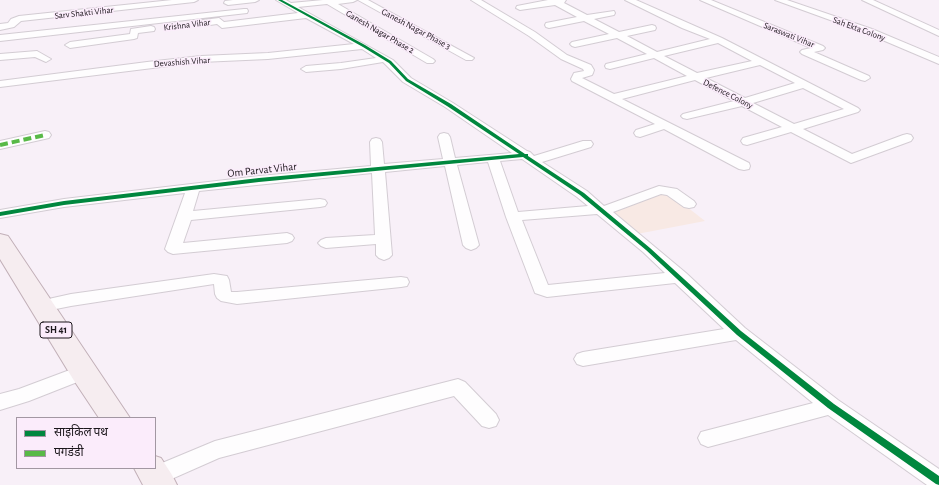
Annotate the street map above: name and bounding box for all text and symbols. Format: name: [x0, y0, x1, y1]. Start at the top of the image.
street label: Sarv Shakti Vihar: [54, 5, 114, 21]
street label: Ganesh Nagar Phase 3: [380, 6, 452, 52]
street label: Ganesh Nagar Phase 2: [344, 8, 416, 56]
street label: Sah Ekta Colony: [831, 14, 887, 44]
street label: Krishna Vihar: [163, 17, 211, 33]
street label: Saraswati Vihar: [762, 20, 816, 50]
street label: Devashish Vihar: [154, 55, 210, 69]
street label: Defence Colony: [701, 77, 755, 111]
street label: Om Parvat Vihar: [227, 160, 297, 180]
road number: SH 41: [40, 322, 72, 338]
legend: [16, 417, 156, 469]
text: साइकिल पथ: [54, 426, 108, 438]
text: पगडंडी: [54, 446, 84, 458]

